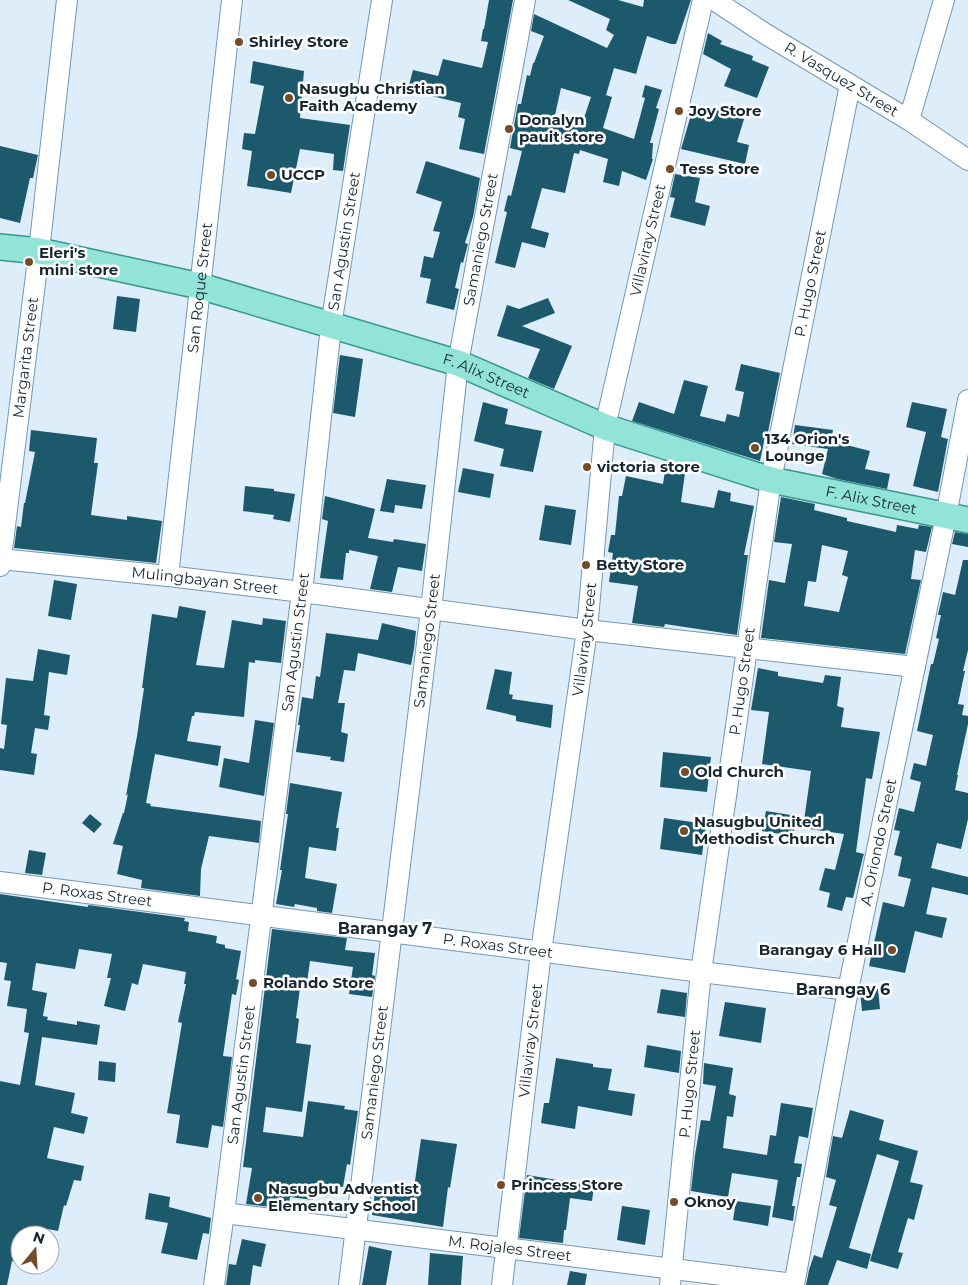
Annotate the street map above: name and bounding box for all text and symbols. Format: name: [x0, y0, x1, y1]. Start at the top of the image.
place label: Shirley Store: [249, 32, 349, 51]
marker: Shirley Store: [233, 36, 245, 48]
street label: R. Vasquez Street: [781, 37, 902, 121]
place label: Nasugbu Christian Faith Academy: [299, 79, 445, 115]
marker: Nasugbu Christian Faith Academy: [283, 92, 295, 104]
place label: Joy Store: [688, 101, 761, 120]
marker: Joy Store: [673, 105, 685, 117]
place label: Donalyn pauit store: [519, 110, 604, 146]
marker: Donalyn pauit store: [503, 123, 515, 135]
place label: Tess Store: [680, 159, 760, 178]
marker: Tess Store: [664, 163, 676, 175]
place label: UCCP: [281, 165, 325, 184]
marker: UCCP: [265, 169, 277, 181]
street label: San Agustin Street: [324, 170, 364, 312]
street label: Samaniego Street: [459, 171, 502, 308]
street label: Villaviray Street: [625, 182, 669, 298]
street label: San Roque Street: [183, 222, 216, 354]
street label: P. Hugo Street: [790, 228, 830, 338]
place label: Eleri's mini store: [39, 243, 118, 279]
marker: Eleri's mini store: [23, 256, 35, 268]
street label: Margarita Street: [8, 296, 42, 419]
street label: F. Alix Street: [441, 349, 533, 402]
place label: 134 Orion's Lounge: [765, 429, 850, 465]
marker: 134 Orion's Lounge: [749, 442, 761, 454]
place label: victoria store: [596, 457, 700, 476]
marker: victoria store: [581, 461, 593, 473]
street label: F. Alix Street: [824, 481, 919, 518]
place label: Betty Store: [596, 555, 684, 574]
marker: Betty Store: [580, 559, 592, 571]
street label: Mulingbayan Street: [131, 562, 279, 598]
street label: San Agustin Street: [277, 572, 313, 713]
street label: Samaniego Street: [409, 573, 444, 709]
street label: Villaviray Street: [568, 582, 600, 697]
street label: P. Hugo Street: [725, 626, 759, 737]
place label: Old Church: [695, 762, 784, 781]
marker: Old Church: [679, 766, 691, 778]
street label: A. Oriondo Street: [856, 777, 901, 907]
place label: Nasugbu United Methodist Church: [694, 812, 835, 848]
marker: Nasugbu United Methodist Church: [678, 825, 690, 837]
street label: P. Roxas Street: [41, 878, 153, 910]
district label: Barangay 7: [338, 919, 432, 938]
street label: P. Roxas Street: [442, 929, 554, 962]
place label: Barangay 6 Hall: [759, 940, 882, 959]
marker: Barangay 6 Hall: [886, 944, 898, 956]
place label: Rolando Store: [263, 973, 374, 992]
marker: Rolando Store: [247, 977, 259, 989]
district label: Barangay 6: [796, 980, 890, 999]
street label: Villaviray Street: [514, 983, 546, 1099]
street label: San Agustin Street: [223, 1004, 259, 1145]
street label: Samaniego Street: [357, 1004, 392, 1141]
street label: P. Hugo Street: [675, 1029, 704, 1139]
place label: Princess Store: [511, 1175, 623, 1194]
place label: Nasugbu Adventist Elementary School: [268, 1179, 419, 1215]
marker: Princess Store: [495, 1179, 507, 1191]
marker: Nasugbu Adventist Elementary School: [252, 1192, 264, 1204]
place label: Oknoy: [684, 1192, 736, 1211]
marker: Oknoy: [668, 1196, 680, 1208]
north arrow: [10, 1225, 60, 1275]
text: N: [31, 1227, 47, 1248]
street label: M. Rojales Street: [447, 1231, 573, 1265]

